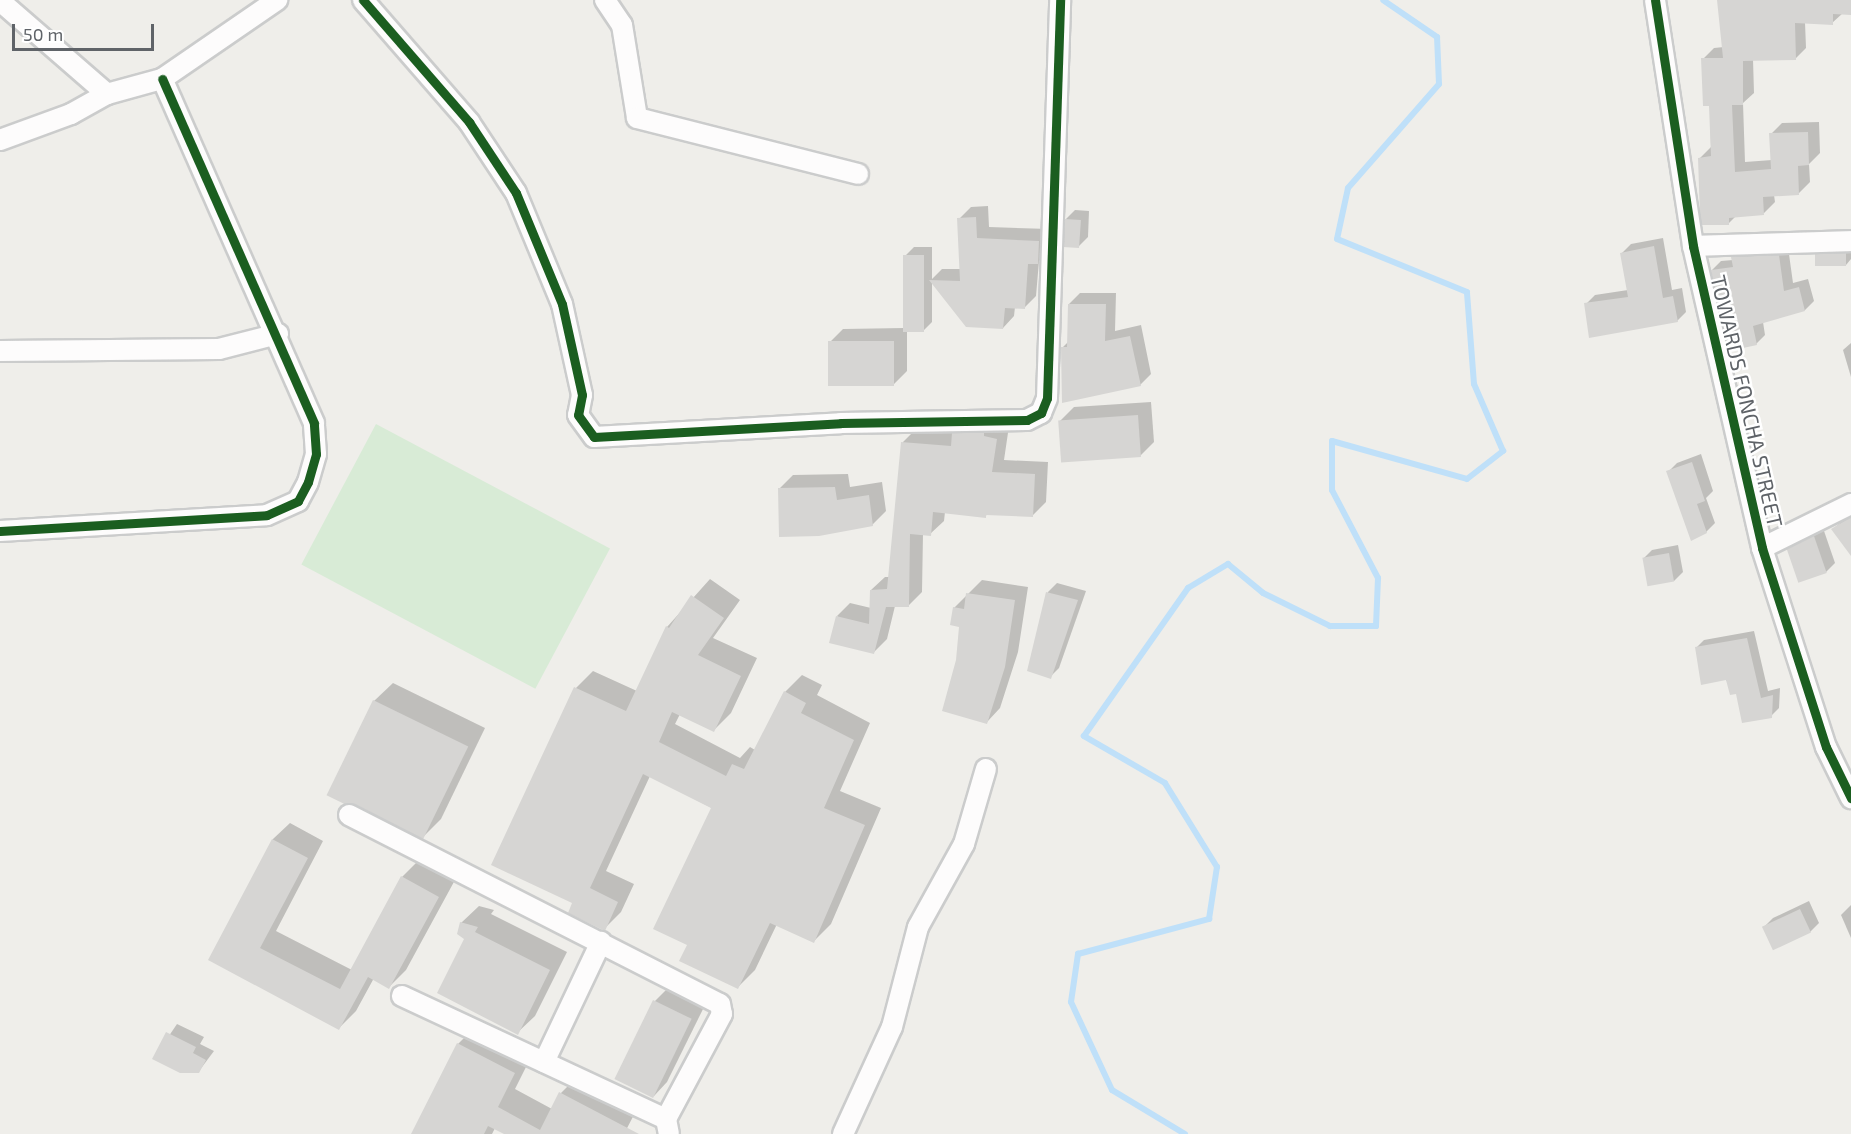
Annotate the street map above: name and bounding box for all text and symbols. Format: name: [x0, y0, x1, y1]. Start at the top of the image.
scale bar: [15, 12, 158, 50]
text: 50 m: [23, 23, 63, 45]
street label: TOWARDS FONCHA STREET: [1706, 272, 1788, 530]

